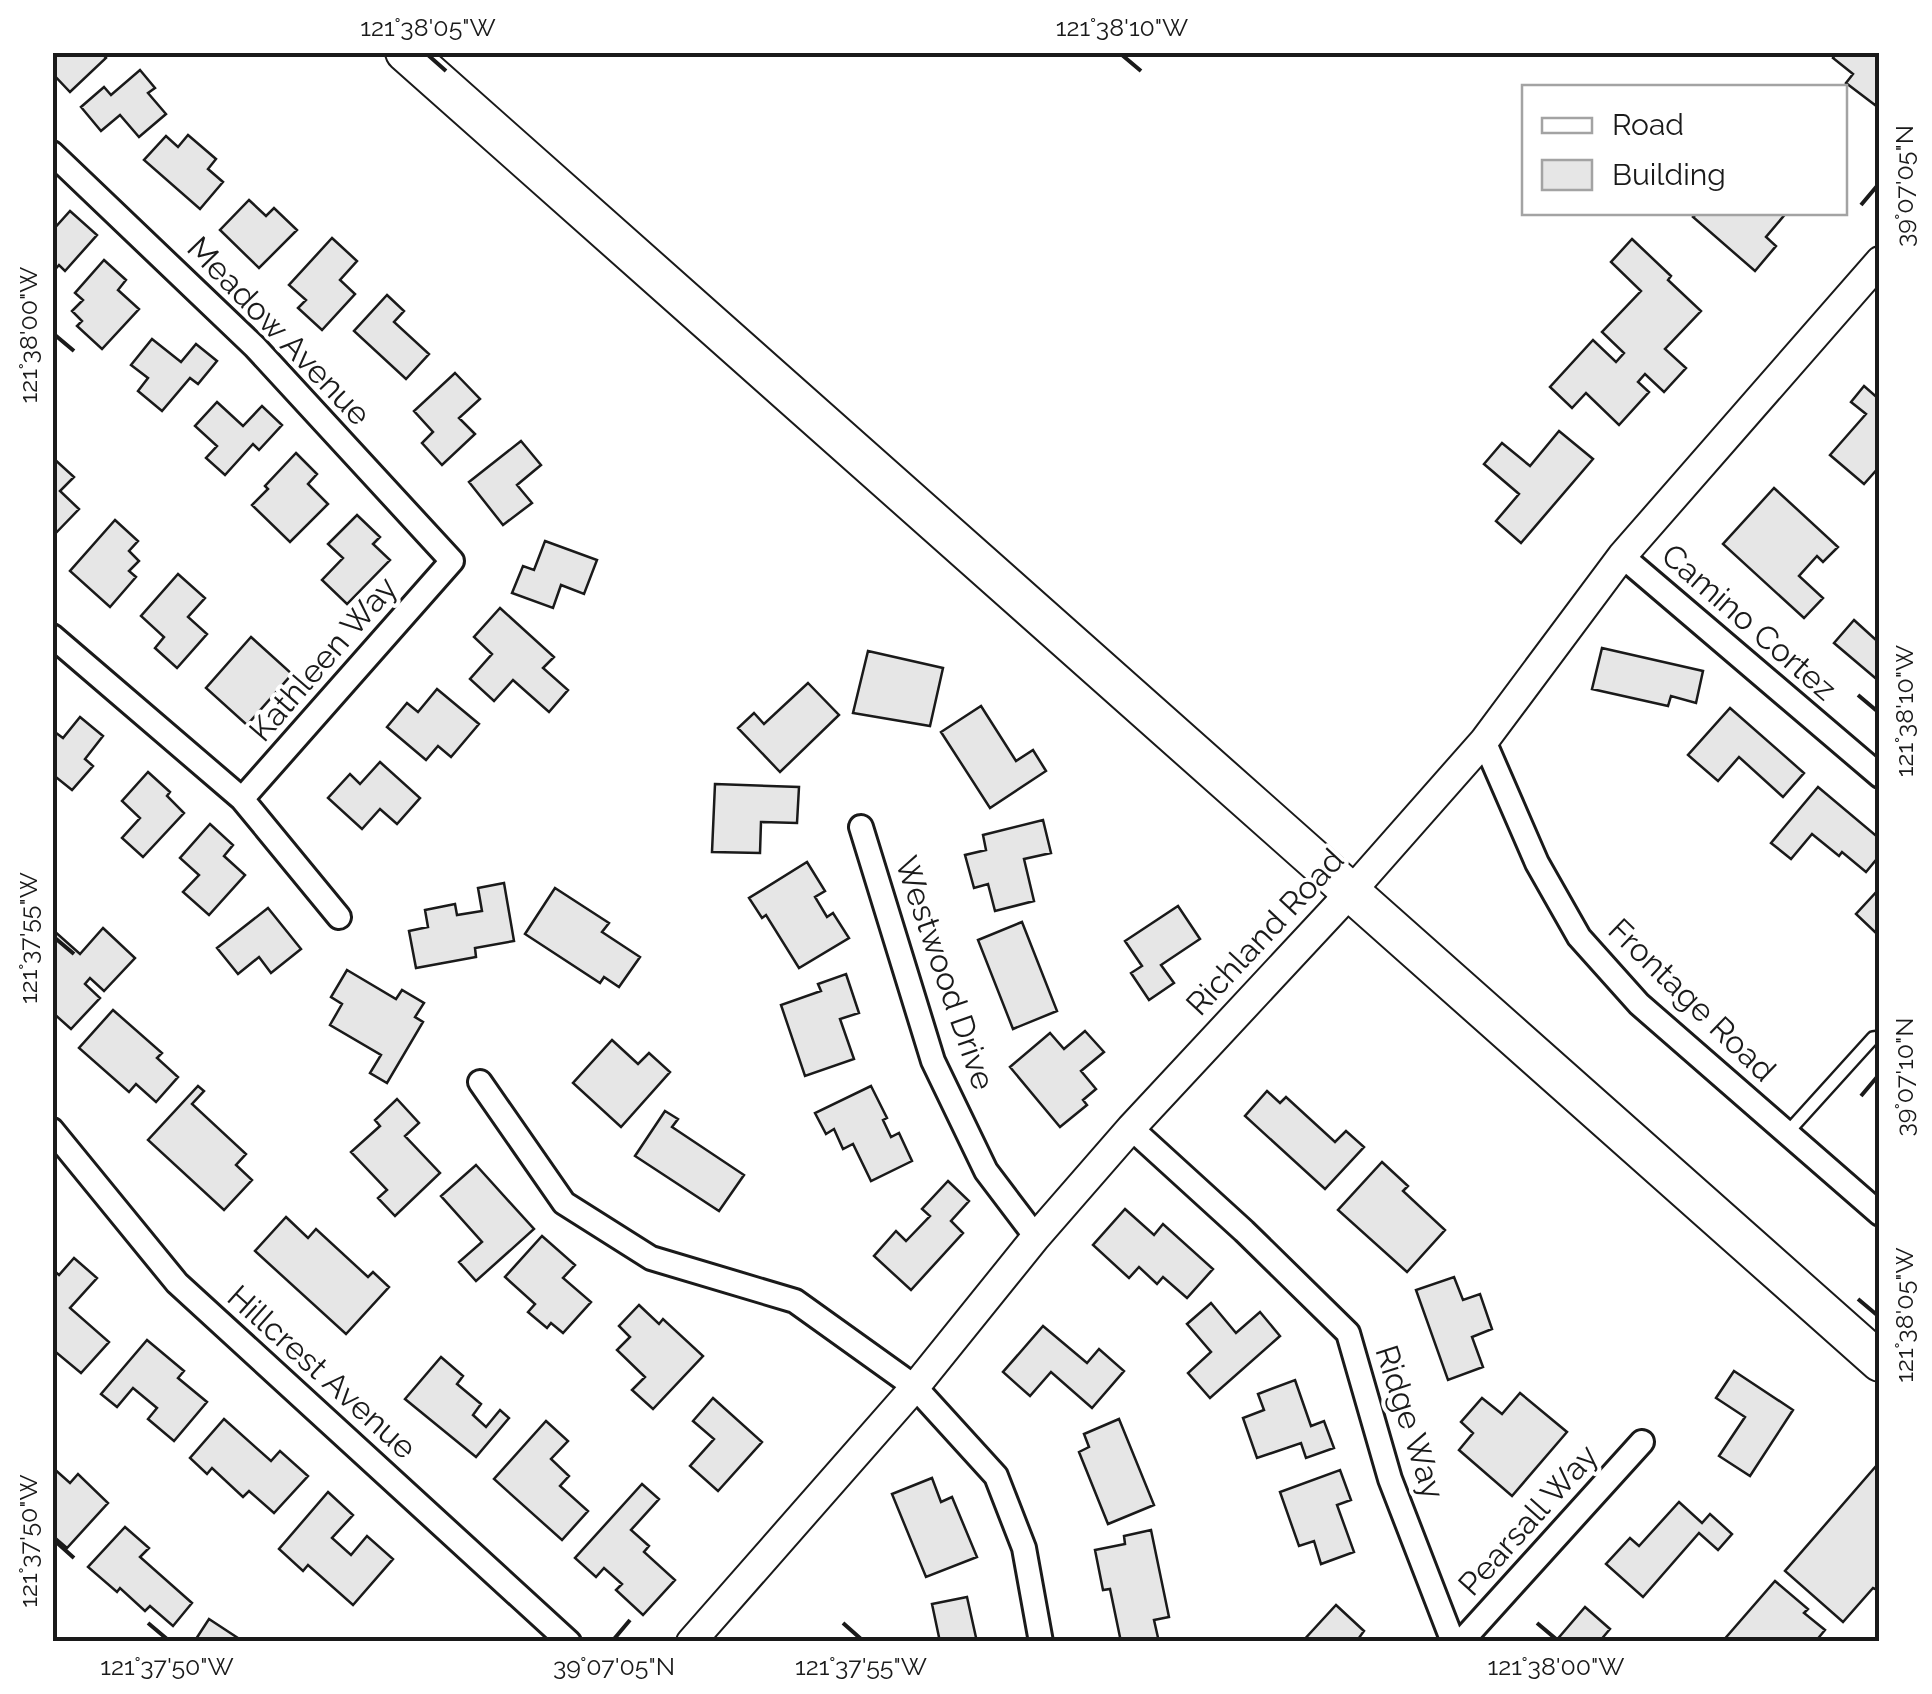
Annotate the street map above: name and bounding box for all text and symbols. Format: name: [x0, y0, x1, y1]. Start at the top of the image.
text: 121°38'05"W: [360, 12, 496, 42]
text: 121°38'10"W: [1056, 12, 1188, 42]
legend: [1522, 85, 1847, 215]
text: Road: [1612, 107, 1684, 142]
text: 39°07'05"N: [1889, 125, 1919, 247]
text: Building: [1612, 157, 1726, 192]
street label: Meadow Avenue: [180, 229, 378, 432]
text: 121°38'00"W: [13, 266, 43, 404]
street label: Camino Cortez: [1655, 536, 1844, 707]
street label: Kathleen Way: [241, 569, 404, 748]
text: 121°38'10"W: [1889, 645, 1919, 777]
street label: Richland Road: [1178, 841, 1351, 1022]
street label: Westwood Drive: [888, 851, 1003, 1094]
text: 121°37'55"W: [13, 872, 43, 1004]
street label: Frontage Road: [1601, 911, 1783, 1088]
text: 39°07'10"N: [1889, 1017, 1919, 1137]
text: 121°38'05"W: [1889, 1247, 1919, 1383]
street label: Hillcrest Avenue: [221, 1277, 424, 1466]
street label: Ridge Way: [1368, 1340, 1453, 1503]
street label: Pearsall Way: [1450, 1437, 1605, 1602]
text: 121°37'50"W: [13, 1474, 43, 1608]
text: 121°37'50"W: [100, 1651, 234, 1681]
text: 39°07'05"N: [553, 1651, 675, 1681]
text: 121°37'55"W: [795, 1651, 927, 1681]
text: 121°38'00"W: [1487, 1651, 1625, 1681]

